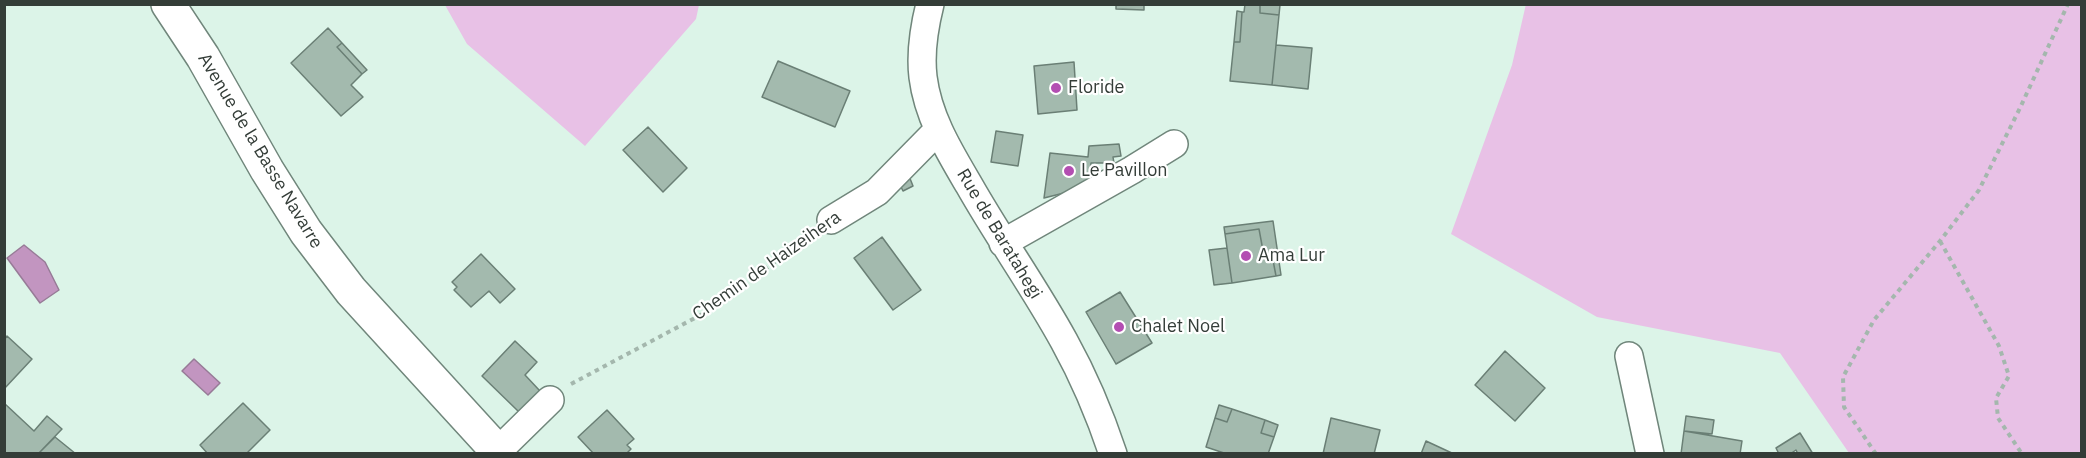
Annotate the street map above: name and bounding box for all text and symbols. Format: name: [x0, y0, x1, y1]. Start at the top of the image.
street label: Avenue de la Basse Navarre: [193, 49, 327, 253]
place label: Floride: [1068, 77, 1124, 99]
marker: Floride: [1049, 81, 1063, 95]
place label: Le Pavillon: [1081, 160, 1168, 182]
marker: Le Pavillon: [1062, 164, 1076, 178]
street label: Rue de Baratahegi: [952, 165, 1046, 303]
street label: Chemin de Haizeihera: [689, 207, 845, 325]
place label: Ama Lur: [1258, 245, 1325, 267]
marker: Ama Lur: [1239, 249, 1253, 263]
place label: Chalet Noel: [1131, 316, 1225, 338]
marker: Chalet Noel: [1112, 320, 1126, 334]

